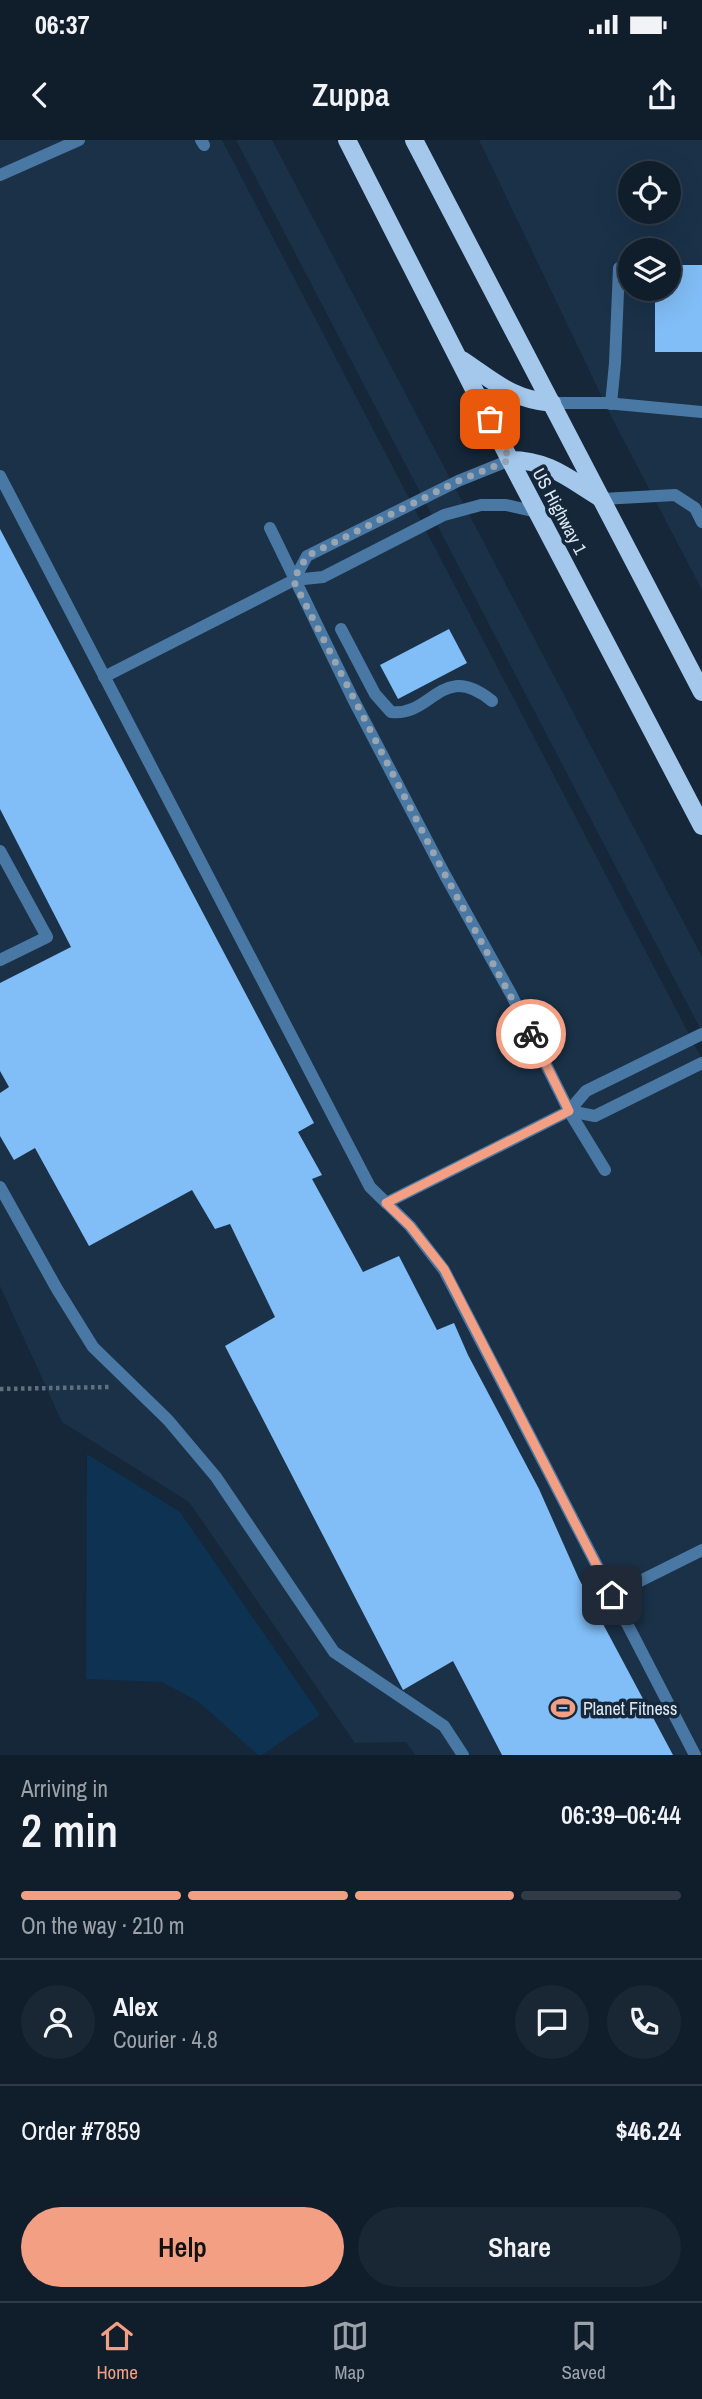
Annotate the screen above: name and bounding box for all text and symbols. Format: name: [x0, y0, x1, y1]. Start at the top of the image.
text: 06:37: [35, 7, 90, 42]
text: Zuppa: [312, 73, 390, 116]
icon: back: [21, 76, 59, 114]
icon: share: [643, 76, 681, 114]
map controls: [618, 161, 681, 301]
button: locate: [618, 161, 681, 224]
button: layers: [618, 238, 681, 301]
pin: [460, 389, 520, 449]
icon: bag: [471, 400, 509, 438]
street label: US Highway 1: [527, 463, 594, 559]
courier: [496, 999, 566, 1069]
icon: bike: [512, 1015, 550, 1053]
pin: [582, 1565, 642, 1625]
icon: home: [593, 1576, 631, 1614]
sports icon: Planet Fitness: [549, 1694, 577, 1722]
place label: Planet Fitness: [583, 1696, 677, 1721]
text: Arriving in: [21, 1773, 108, 1804]
text: 06:39–06:44: [561, 1797, 681, 1832]
text: 2 min: [21, 1799, 118, 1861]
text: On the way · 210 m: [21, 1910, 185, 1941]
button: person: [21, 1985, 95, 2059]
button: chat: [515, 1985, 589, 2059]
button: phone: [607, 1985, 681, 2059]
text: Alex: [113, 1989, 158, 2024]
text: Courier · 4.8: [113, 2024, 218, 2055]
text: Order #7859: [21, 2113, 141, 2148]
text: $46.24: [616, 2113, 681, 2148]
button: Help: [21, 2207, 344, 2287]
button: Share: [358, 2207, 681, 2287]
tab: Home: [96, 2317, 138, 2385]
tab: Map: [331, 2317, 369, 2385]
tab: Saved: [561, 2317, 606, 2385]

